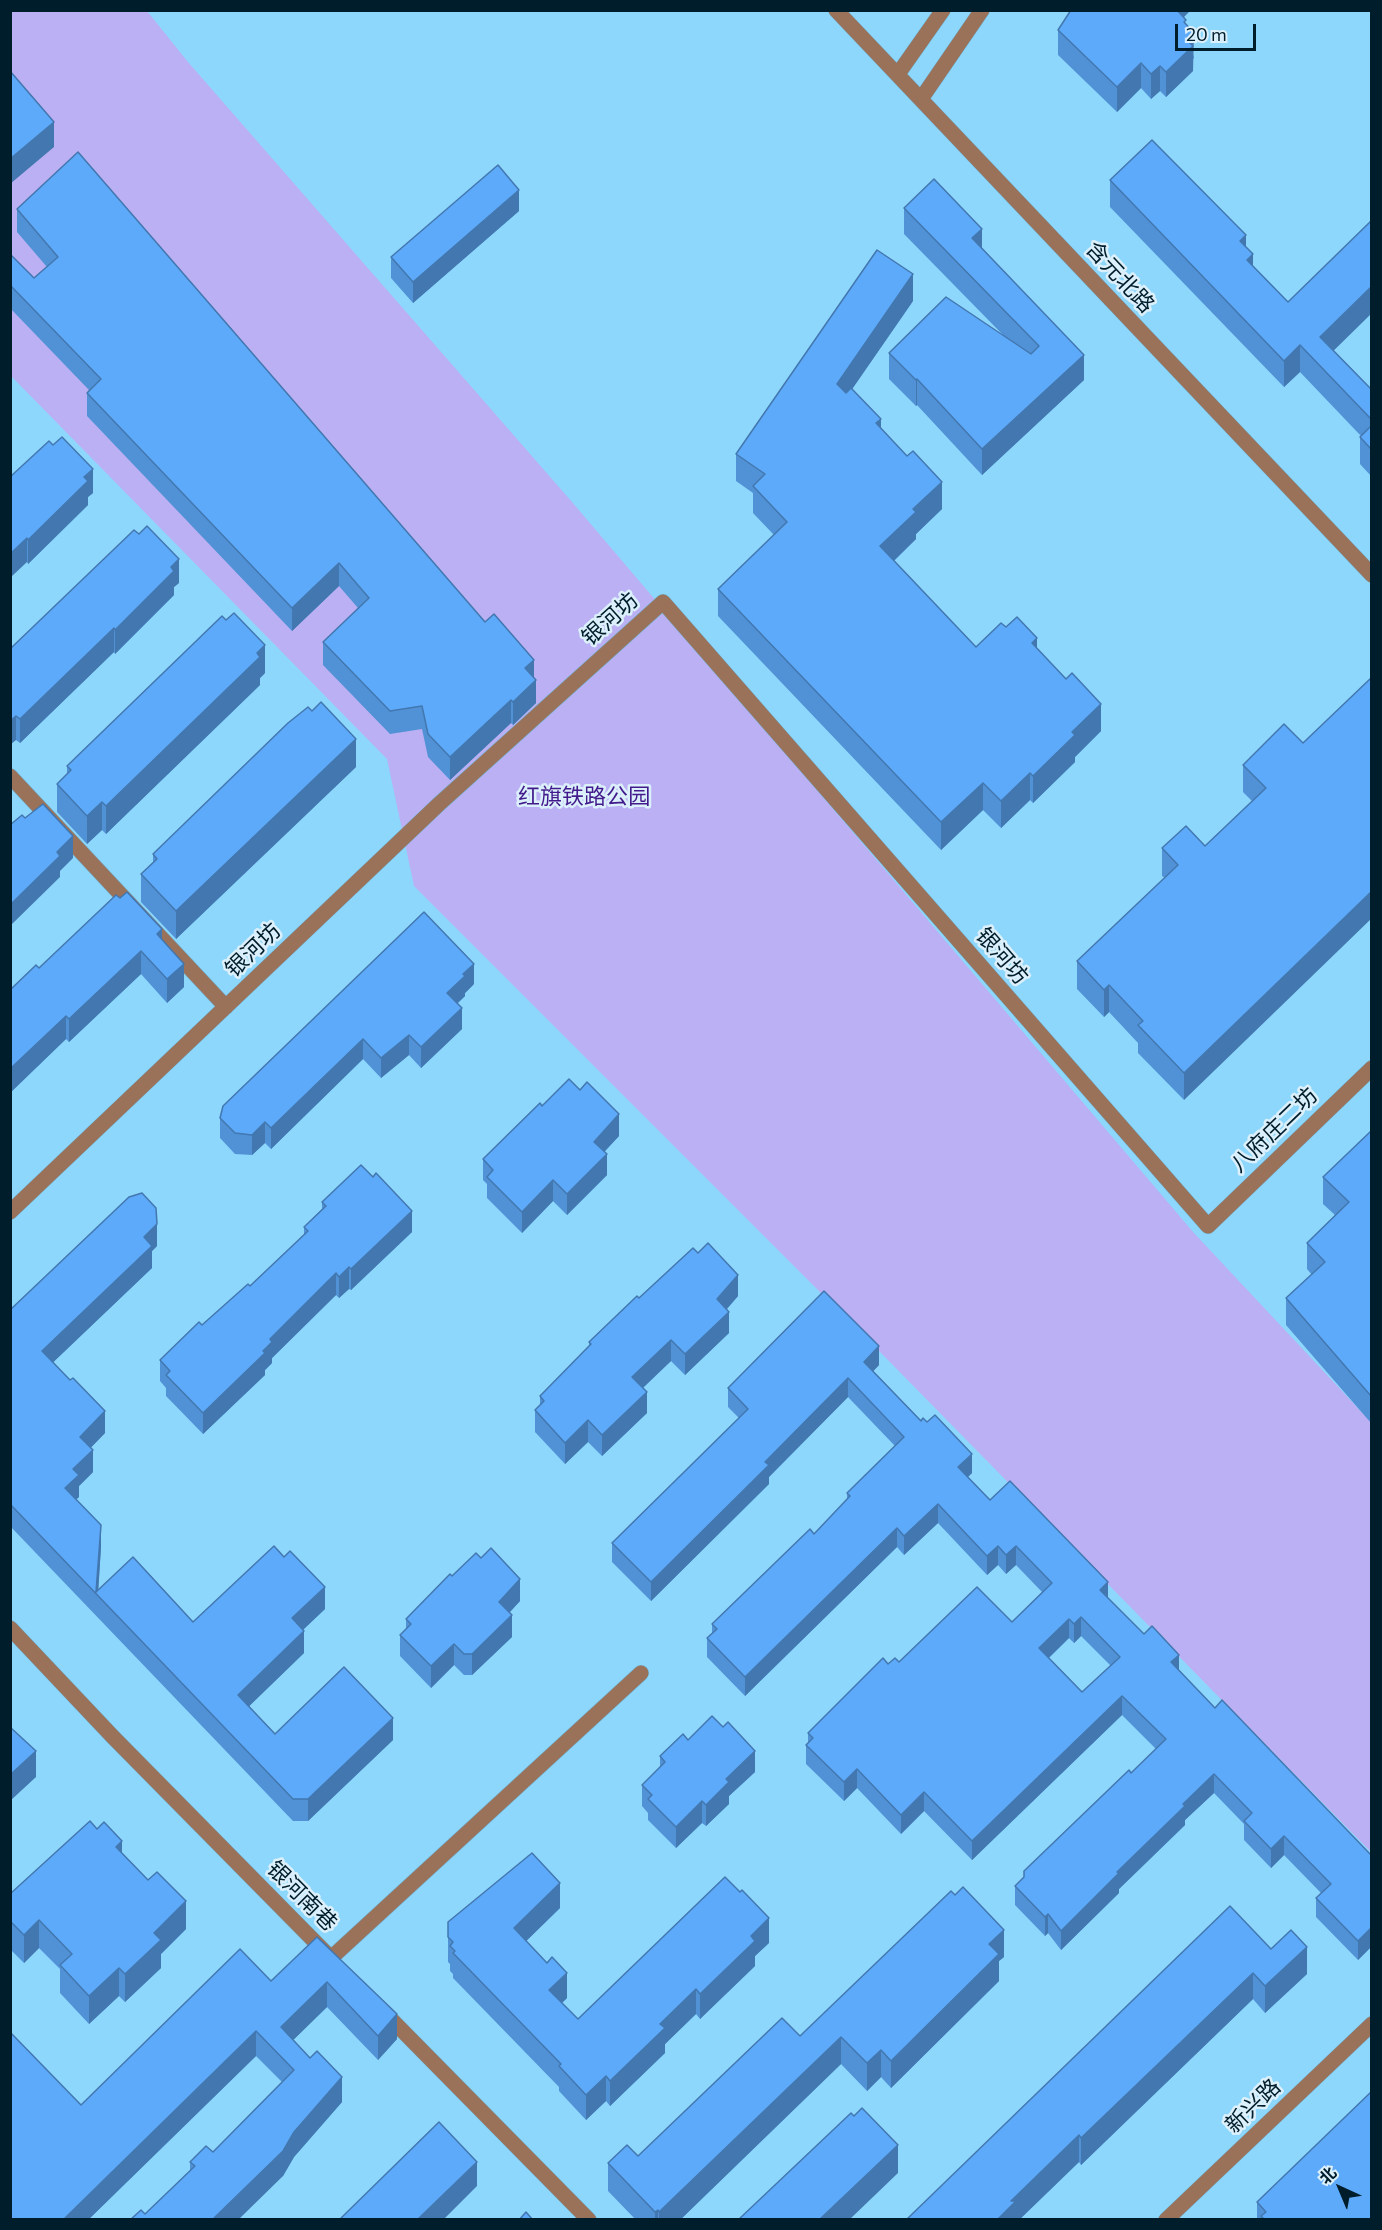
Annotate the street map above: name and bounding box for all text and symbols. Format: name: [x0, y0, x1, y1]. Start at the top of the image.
scale bar: [1178, 12, 1259, 50]
text: 20 m: [1186, 23, 1227, 45]
street label: 含元北路: [1080, 236, 1160, 318]
street label: 银河坊: [577, 587, 643, 651]
park label: 红旗铁路公园: [518, 784, 650, 810]
street label: 银河坊: [220, 918, 286, 982]
street label: 银河坊: [970, 922, 1034, 990]
street label: 八府庄二坊: [1225, 1082, 1323, 1178]
street label: 银河南巷: [262, 1856, 342, 1936]
street label: 新兴路: [1220, 2074, 1286, 2138]
north arrow: [1310, 2158, 1370, 2218]
text: 北: [1315, 2162, 1340, 2187]

